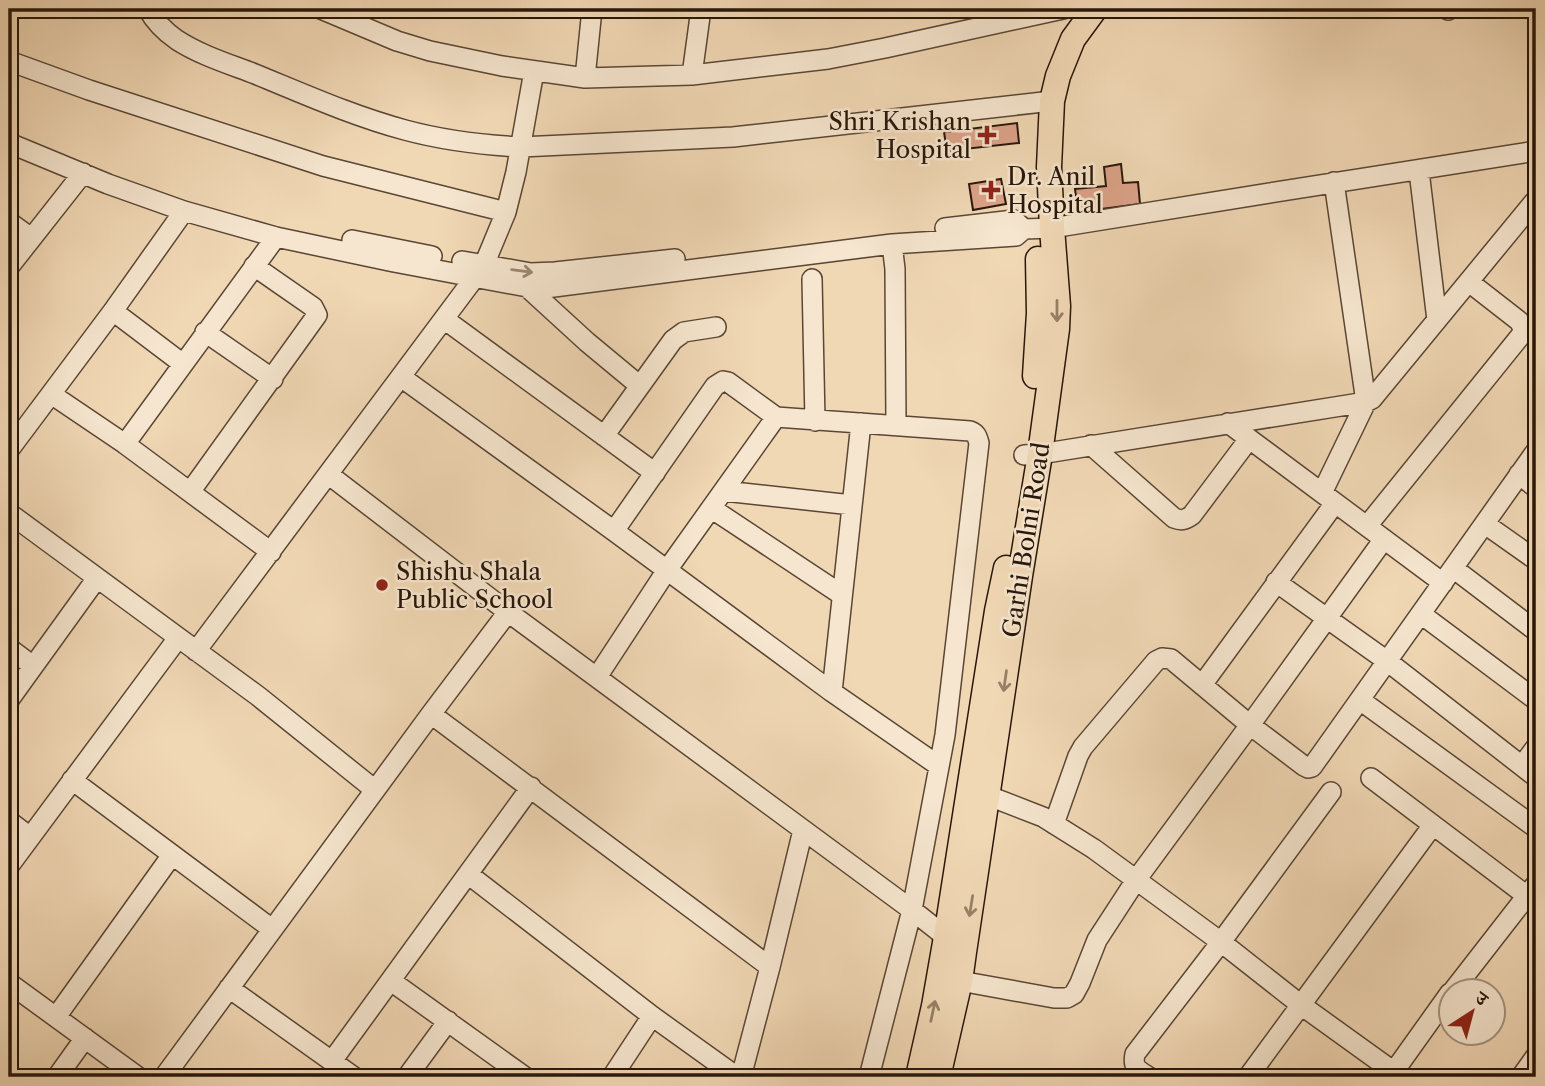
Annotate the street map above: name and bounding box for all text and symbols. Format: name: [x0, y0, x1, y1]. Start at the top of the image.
place label: Shri Krishan Hospital: [829, 107, 971, 164]
marker: Shri Krishan Hospital: [977, 125, 997, 145]
place label: Dr. Anil Hospital: [1007, 162, 1103, 219]
marker: Dr. Anil Hospital: [981, 180, 1001, 200]
one-way arrow: [510, 265, 533, 278]
one-way arrow: [1050, 299, 1064, 322]
street label: Garhi Bolni Road: [996, 440, 1056, 640]
place label: Shishu Shala Public School: [396, 557, 553, 614]
marker: Shishu Shala Public School: [374, 577, 390, 593]
one-way arrow: [998, 669, 1011, 692]
one-way arrow: [965, 894, 978, 917]
north arrow: [1436, 978, 1506, 1048]
text: उ: [1469, 985, 1493, 1012]
one-way arrow: [926, 1000, 940, 1023]

